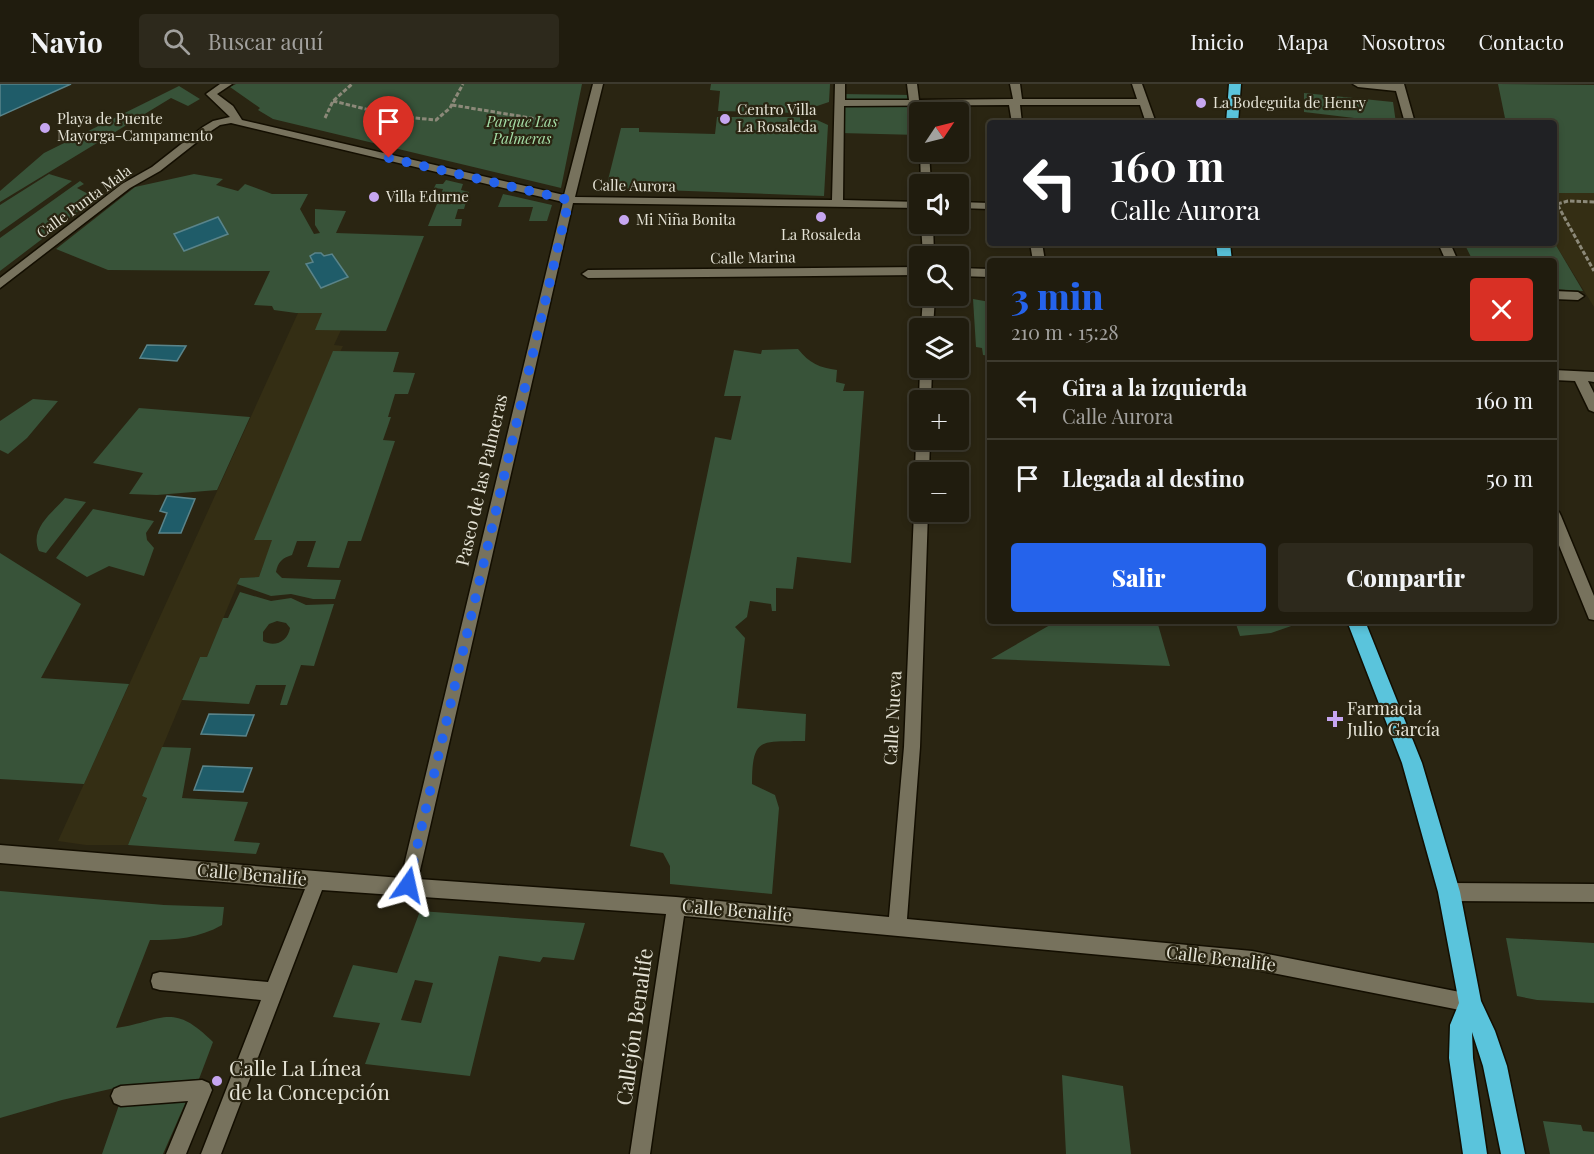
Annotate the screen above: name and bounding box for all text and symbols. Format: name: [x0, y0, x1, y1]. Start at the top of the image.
search box: [139, 14, 559, 68]
text: Navio: [30, 23, 103, 60]
icon: search: [160, 25, 193, 58]
text: Buscar aquí: [208, 26, 323, 56]
text: Inicio: [1190, 27, 1244, 55]
text: Mapa: [1277, 27, 1328, 55]
text: Nosotros: [1361, 27, 1445, 55]
text: Contacto: [1478, 27, 1564, 55]
place label: La Bodeguita de Henry: [1213, 92, 1366, 112]
pin: [363, 96, 414, 158]
marker: La Bodeguita de Henry: [1194, 96, 1208, 110]
place label: Centro Villa La Rosaleda: [737, 99, 817, 136]
north arrow: [909, 102, 969, 162]
map controls: [909, 102, 969, 522]
icon: arrive: [372, 105, 405, 138]
place label: Playa de Puente Mayorga-Campamento: [57, 108, 213, 145]
park label: Parque Las Palmeras: [485, 111, 558, 148]
marker: Centro Villa La Rosaleda: [718, 112, 732, 126]
marker: Playa de Puente Mayorga-Campamento: [38, 121, 52, 135]
text: 160 m: [1110, 137, 1225, 193]
icon: left: [1011, 144, 1089, 222]
street label: Calle Punta Mala: [32, 160, 135, 242]
street label: Calle Aurora: [592, 174, 676, 196]
button: sound: [909, 174, 969, 234]
place label: Villa Edurne: [385, 186, 469, 206]
marker: Villa Edurne: [367, 190, 381, 204]
text: Calle Aurora: [1110, 191, 1260, 227]
place label: Mi Niña Bonita: [636, 209, 736, 229]
marker: La Rosaleda: [814, 210, 828, 224]
marker: Mi Niña Bonita: [617, 213, 631, 227]
place label: La Rosaleda: [781, 224, 861, 244]
street label: Calle Marina: [710, 246, 796, 268]
button: search: [909, 246, 969, 306]
text: 3 min: [1011, 271, 1104, 319]
button: close: [1470, 278, 1533, 341]
button: layers: [909, 318, 969, 378]
text: 210 m · 15:28: [1011, 318, 1119, 345]
text: Gira a la izquierda: [1062, 372, 1247, 402]
icon: left: [1011, 384, 1044, 417]
text: 160 m: [1475, 385, 1533, 415]
button: +: [909, 390, 969, 450]
street label: Paseo de las Palmeras: [450, 391, 512, 568]
text: Calle Aurora: [1062, 402, 1173, 429]
button: −: [909, 462, 969, 522]
icon: arrive: [1011, 462, 1044, 495]
text: Llegada al destino: [1062, 463, 1244, 493]
text: 50 m: [1486, 463, 1533, 493]
button: Salir: [1011, 543, 1266, 612]
button: Compartir: [1278, 543, 1533, 612]
street label: Calle Nueva: [878, 670, 906, 766]
place label: Farmacia Julio García: [1346, 696, 1440, 741]
marker: Farmacia Julio García: [1328, 712, 1342, 726]
position arrow: [376, 853, 440, 917]
street label: Calle Benalife: [196, 857, 308, 891]
street label: Calle Benalife: [681, 893, 793, 927]
street label: Calle Benalife: [1165, 939, 1277, 977]
street label: Callejón Benalife: [608, 946, 658, 1107]
place label: Calle La Línea de la Concepción: [229, 1053, 390, 1105]
marker: Calle La Línea de la Concepción: [210, 1074, 224, 1088]

